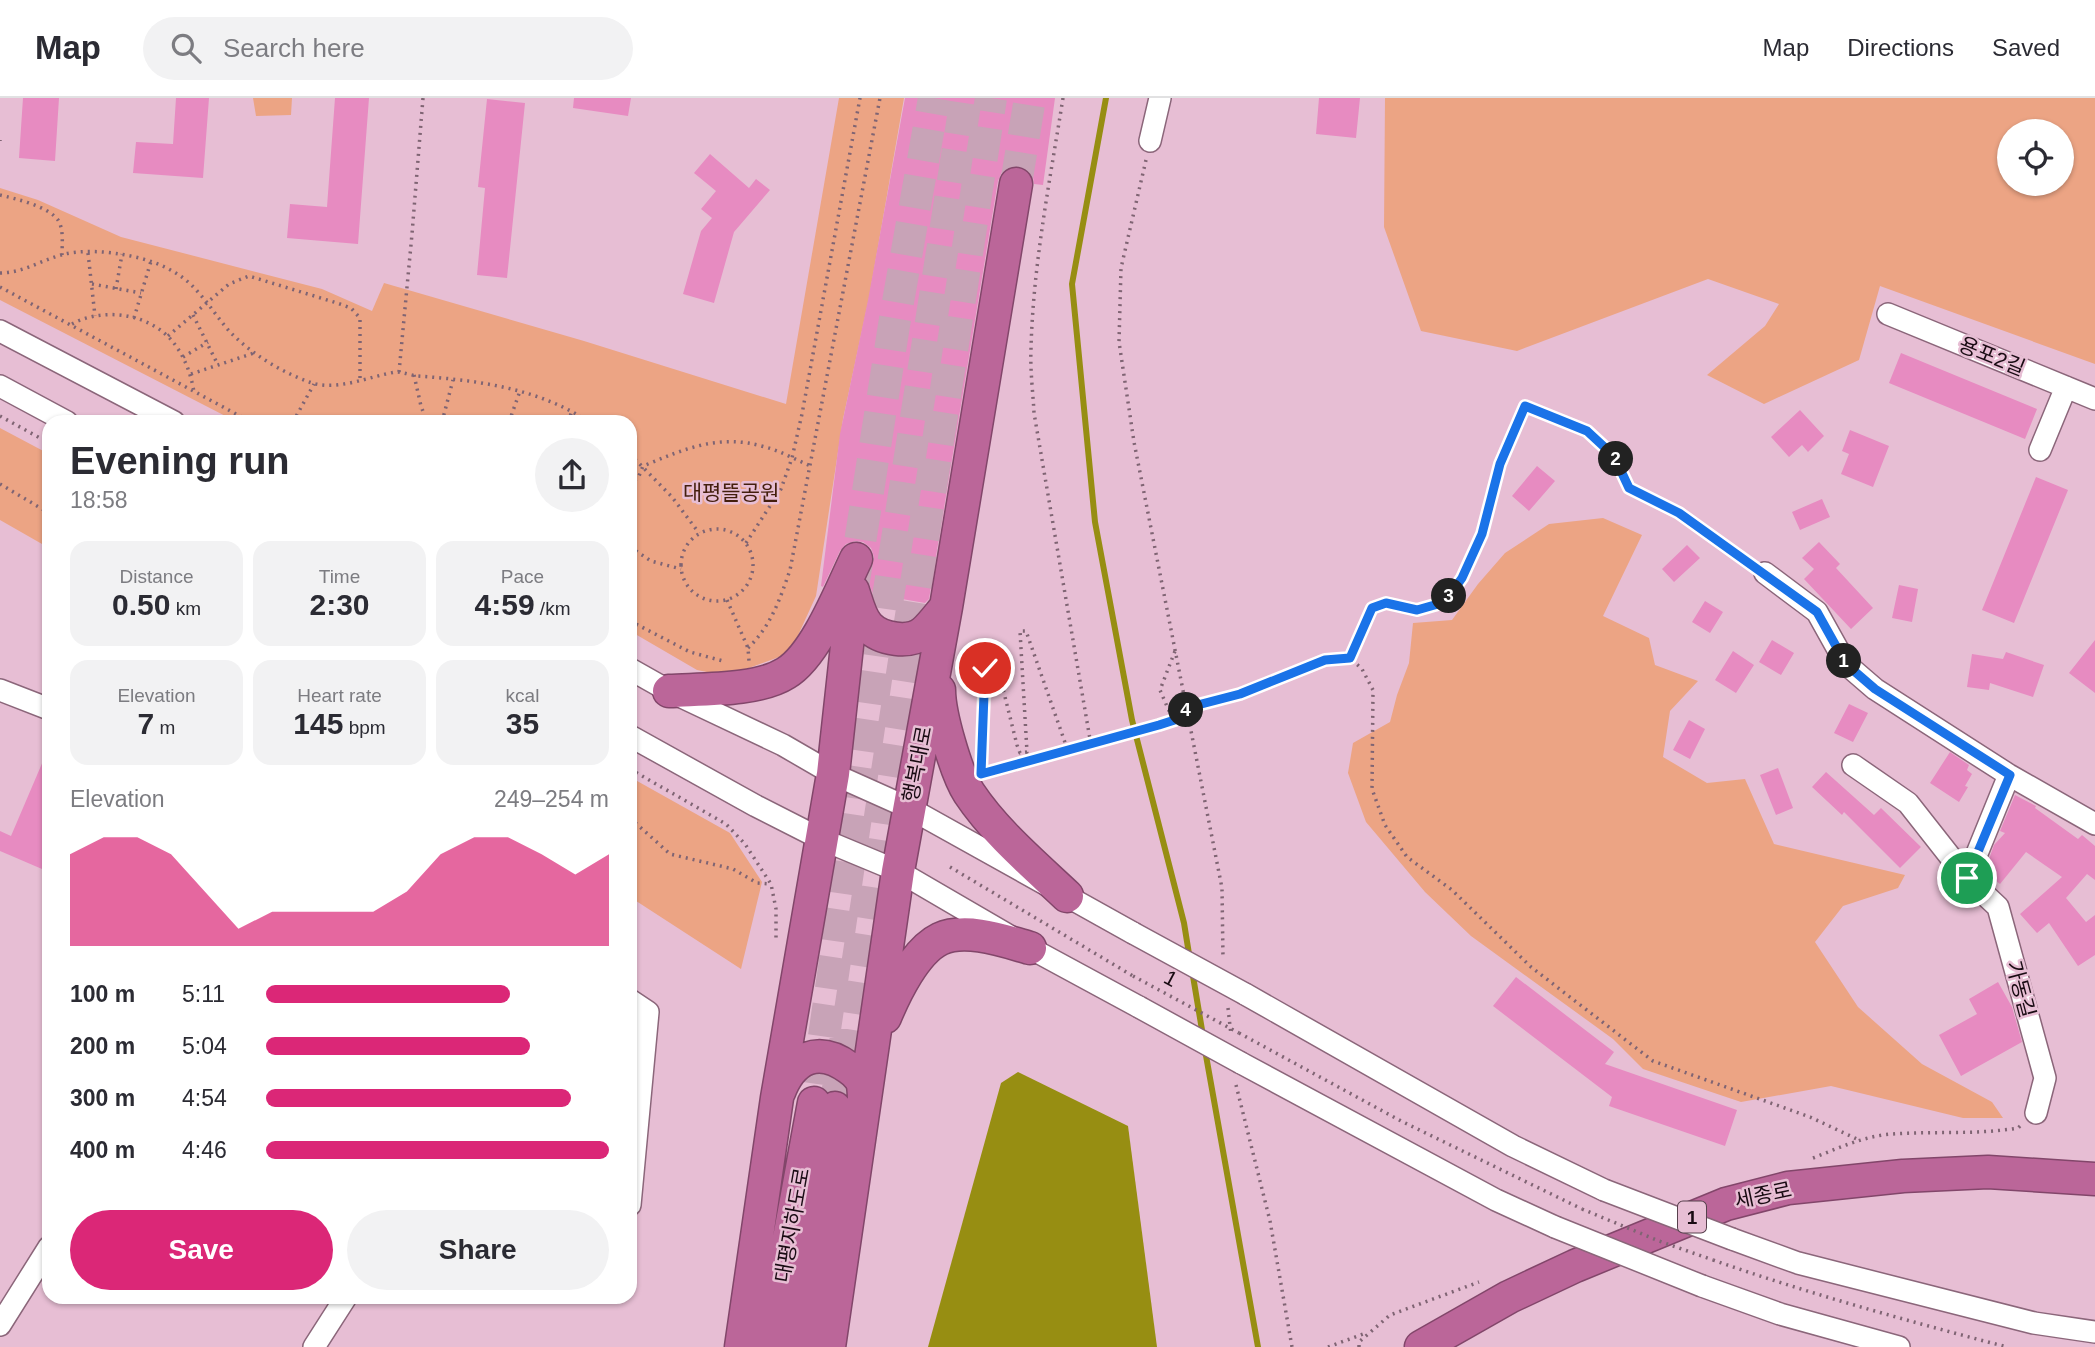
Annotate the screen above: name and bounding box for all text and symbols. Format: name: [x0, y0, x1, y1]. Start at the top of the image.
search box: [143, 17, 633, 80]
text: Map: [35, 29, 101, 66]
icon: search: [167, 29, 205, 67]
text: Search here: [223, 33, 365, 63]
text: Map: [1763, 34, 1809, 61]
text: Directions: [1847, 34, 1954, 61]
text: Saved: [1992, 34, 2060, 61]
map controls: [1997, 119, 2074, 196]
button: locate: [1997, 119, 2074, 196]
street label: 용포2길: [1955, 332, 2029, 380]
button: share: [535, 438, 609, 512]
text: Evening run: [70, 440, 290, 482]
pin: 2: [1598, 442, 1634, 476]
text: 2: [1610, 448, 1621, 469]
park label: 대평뜰공원: [683, 481, 779, 504]
text: 18:58: [70, 487, 128, 513]
text: Distance: [120, 566, 193, 587]
text: Time: [319, 566, 360, 587]
text: Pace: [501, 566, 544, 587]
pin: 3: [1432, 578, 1466, 614]
text: 3: [1443, 585, 1454, 606]
text: 0.50: [112, 588, 170, 621]
text: 2:30: [309, 588, 370, 621]
text: 4:59: [475, 588, 535, 621]
text: km: [170, 598, 201, 619]
text: /km: [535, 598, 570, 619]
pin: [955, 638, 1015, 698]
pin: 1: [1826, 644, 1862, 678]
icon: check: [966, 649, 1004, 687]
text: 1: [1838, 650, 1849, 671]
text: Elevation: [117, 685, 196, 706]
text: Heart rate: [297, 685, 382, 706]
text: kcal: [506, 685, 539, 706]
pin: 4: [1168, 692, 1204, 728]
text: 4: [1180, 699, 1191, 720]
text: 7: [138, 707, 154, 740]
text: 145: [293, 707, 343, 740]
text: 35: [506, 707, 539, 740]
text: m: [154, 717, 175, 738]
text: bpm: [343, 717, 386, 738]
street label: 행복대로: [898, 724, 936, 804]
text: Elevation: [70, 786, 165, 812]
text: 249–254 m: [494, 786, 609, 812]
pin: [1937, 848, 1997, 908]
icon: arrive: [1948, 859, 1986, 897]
street label: 가동길: [2002, 958, 2040, 1020]
street label: 1: [1160, 965, 1182, 991]
text: 100 m: [70, 981, 135, 1007]
text: 5:11: [182, 981, 225, 1007]
text: 200 m: [70, 1033, 135, 1059]
text: 5:04: [182, 1033, 227, 1059]
text: 300 m: [70, 1085, 135, 1111]
text: 4:54: [182, 1085, 227, 1111]
text: 400 m: [70, 1137, 135, 1163]
text: 4:46: [182, 1137, 227, 1163]
street label: 대평지하도로: [771, 1166, 813, 1284]
street label: 세종로: [1732, 1178, 1794, 1212]
road number: 1: [1678, 1202, 1706, 1232]
button: Save: [70, 1210, 333, 1290]
button: Share: [347, 1210, 609, 1290]

